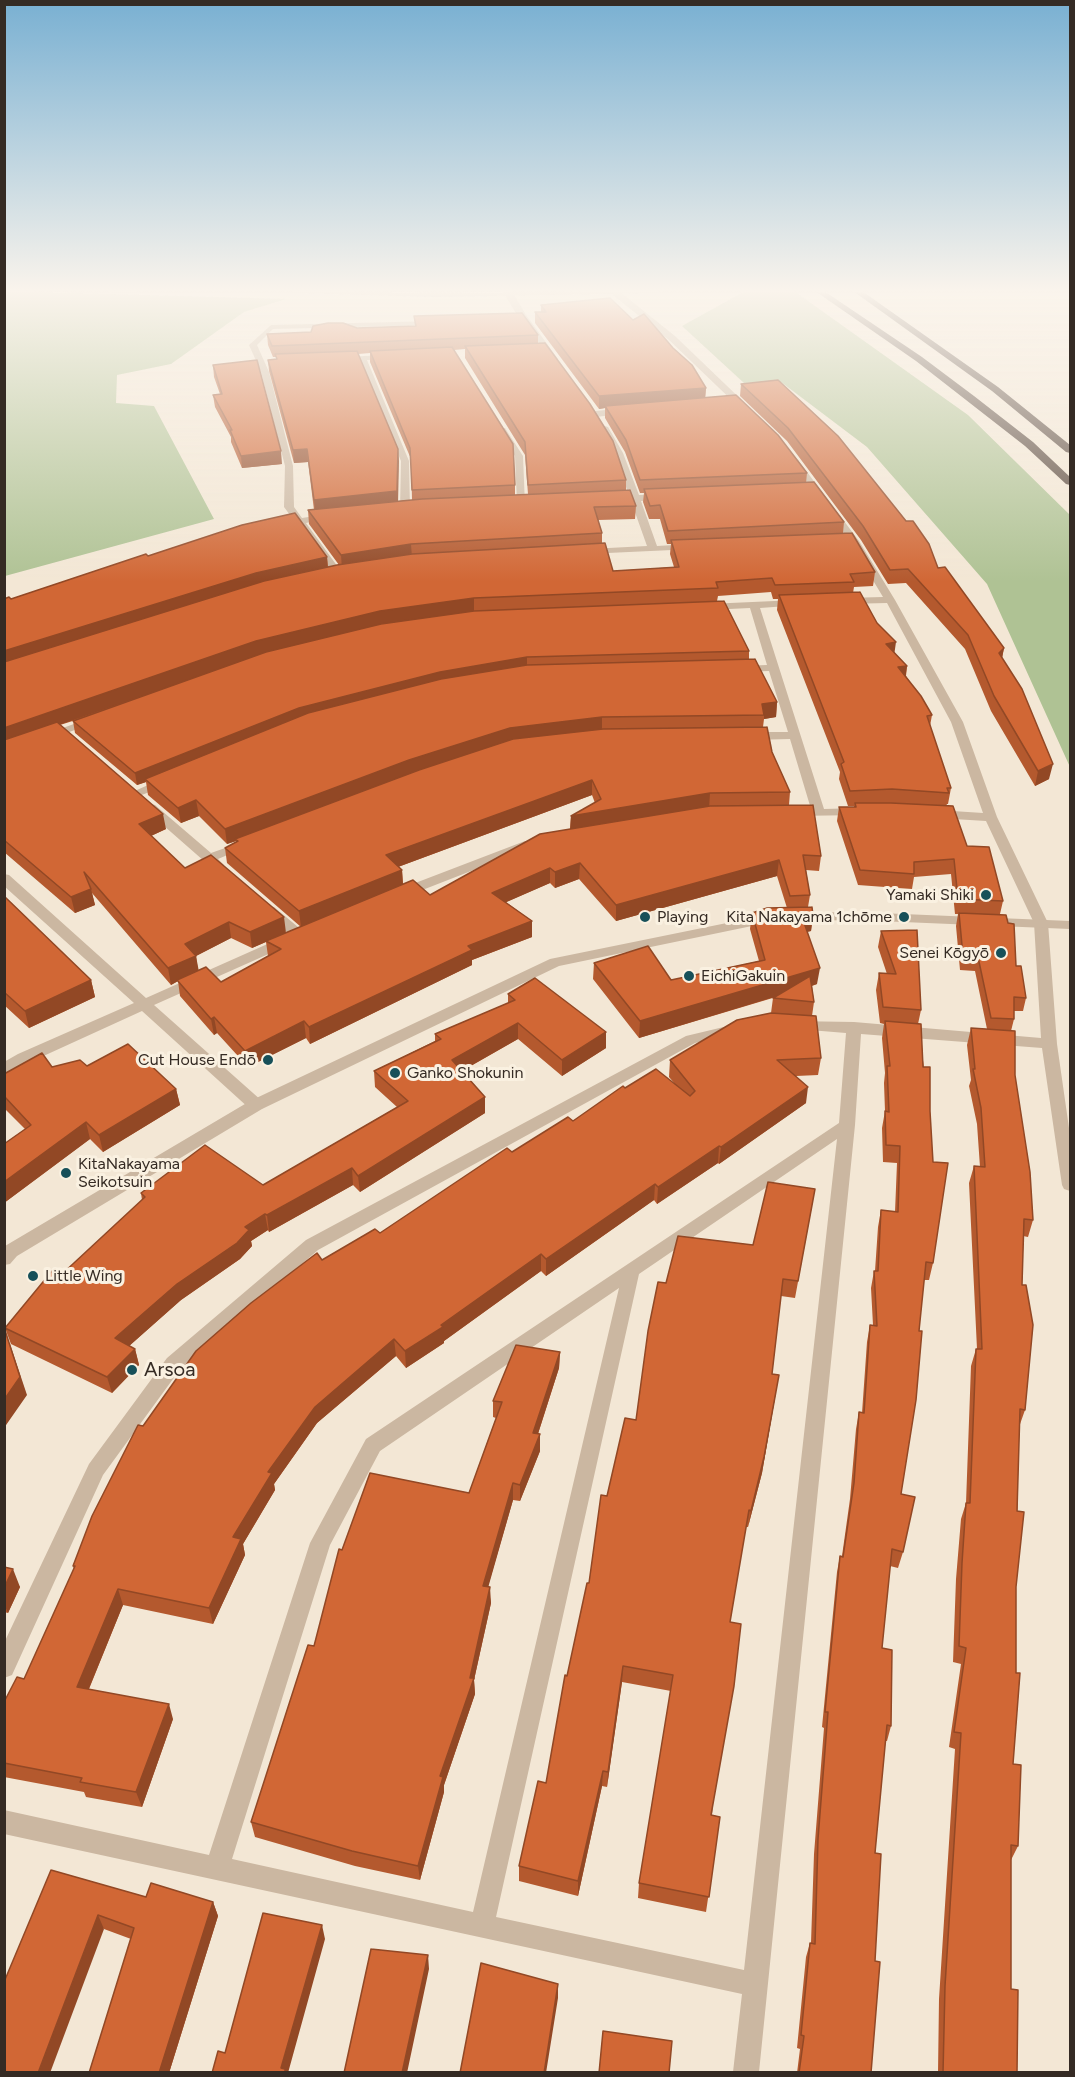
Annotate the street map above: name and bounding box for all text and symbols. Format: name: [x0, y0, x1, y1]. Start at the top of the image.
place label: Yamaki Shiki: [886, 885, 974, 905]
marker: Yamaki Shiki: [979, 888, 993, 902]
place label: Playing: [657, 907, 708, 927]
place label: Kita Nakayama 1chōme: [726, 907, 892, 927]
marker: Playing: [638, 910, 652, 924]
marker: Kita Nakayama 1chōme: [897, 910, 911, 924]
place label: Senei Kōgyō: [899, 943, 989, 963]
marker: Senei Kōgyō: [994, 946, 1008, 960]
place label: EichiGakuin: [701, 966, 785, 986]
marker: EichiGakuin: [682, 969, 696, 983]
place label: Cut House Endō: [138, 1050, 256, 1070]
marker: Cut House Endō: [261, 1053, 275, 1067]
place label: Ganko Shokunin: [407, 1063, 523, 1083]
marker: Ganko Shokunin: [388, 1066, 402, 1080]
place label: KitaNakayama Seikotsuin: [78, 1154, 180, 1192]
marker: KitaNakayama Seikotsuin: [59, 1166, 73, 1180]
place label: Little Wing: [45, 1266, 123, 1286]
marker: Little Wing: [26, 1269, 40, 1283]
place label: Arsoa: [144, 1358, 195, 1382]
marker: Arsoa: [125, 1363, 139, 1377]

